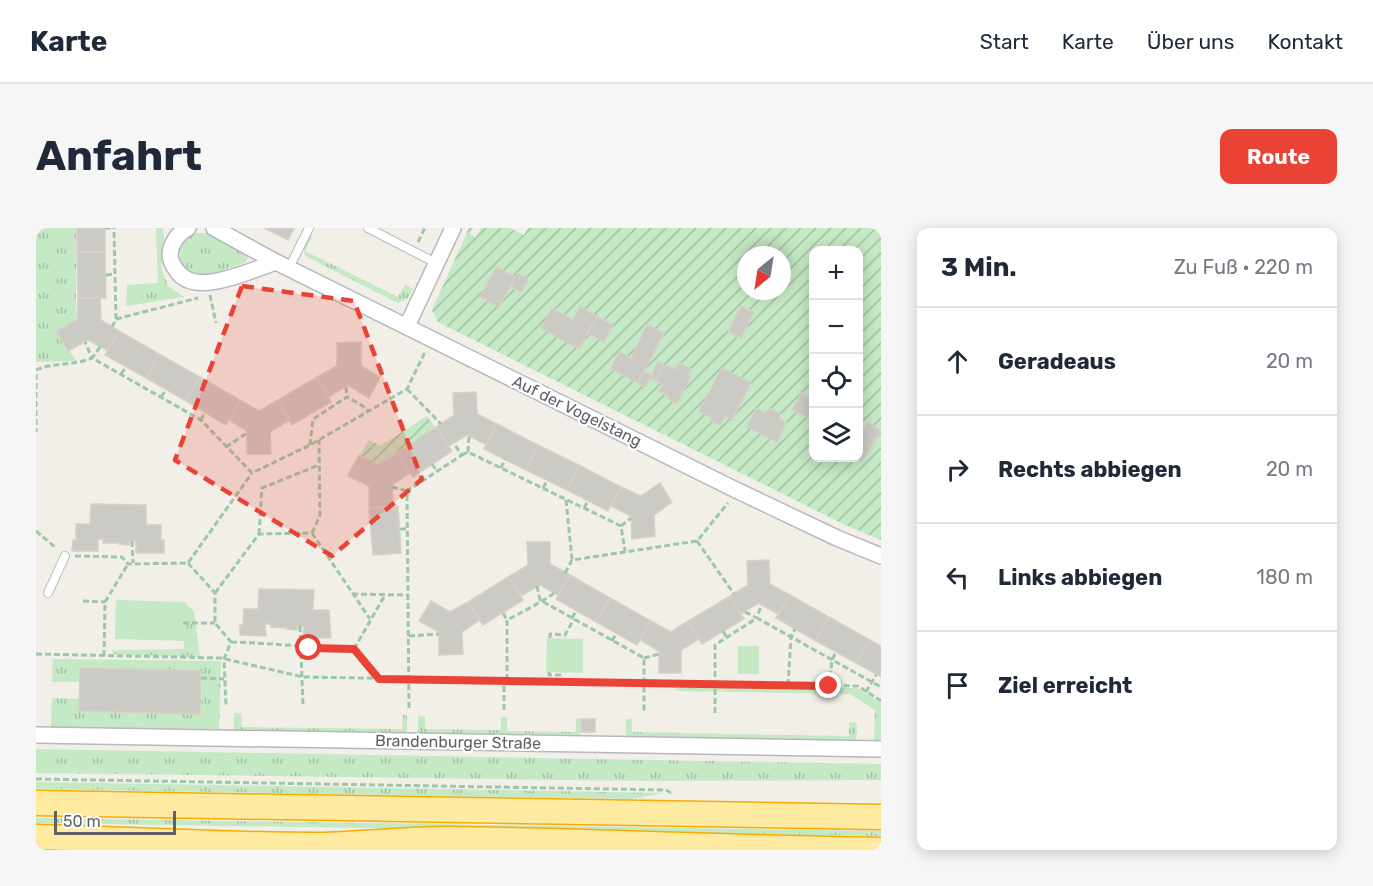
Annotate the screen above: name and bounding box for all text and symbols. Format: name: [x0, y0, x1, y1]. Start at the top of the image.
text: Karte: [30, 25, 107, 58]
text: Start: [980, 29, 1029, 54]
text: Karte: [1062, 29, 1114, 54]
text: Über uns: [1147, 29, 1235, 54]
text: Kontakt: [1268, 29, 1343, 54]
button: Route: [1220, 129, 1337, 184]
text: Anfahrt: [36, 131, 202, 181]
north arrow: [737, 246, 791, 300]
map controls: [809, 246, 863, 462]
button: +: [809, 246, 863, 300]
text: 3 Min.: [941, 252, 1017, 283]
text: Zu Fuß · 220 m: [1174, 255, 1313, 279]
button: −: [809, 300, 863, 354]
icon: ahead: [941, 345, 974, 378]
text: Geradeaus: [998, 348, 1116, 375]
text: 20 m: [1266, 349, 1313, 373]
button: locate: [809, 354, 863, 408]
street label: Auf der Vogelstang: [509, 371, 645, 451]
button: layers: [809, 408, 863, 462]
icon: right: [941, 453, 974, 486]
text: Rechts abbiegen: [998, 456, 1182, 483]
text: 20 m: [1266, 457, 1313, 481]
icon: left: [941, 561, 974, 594]
text: Links abbiegen: [998, 564, 1162, 591]
text: 180 m: [1256, 565, 1313, 589]
route start: [295, 634, 321, 660]
icon: arrive: [941, 669, 974, 702]
route end: [815, 672, 841, 698]
text: Ziel erreicht: [998, 672, 1132, 699]
street label: Brandenburger Straße: [375, 731, 541, 753]
scale bar: [54, 808, 176, 836]
text: 50 m: [63, 812, 101, 831]

